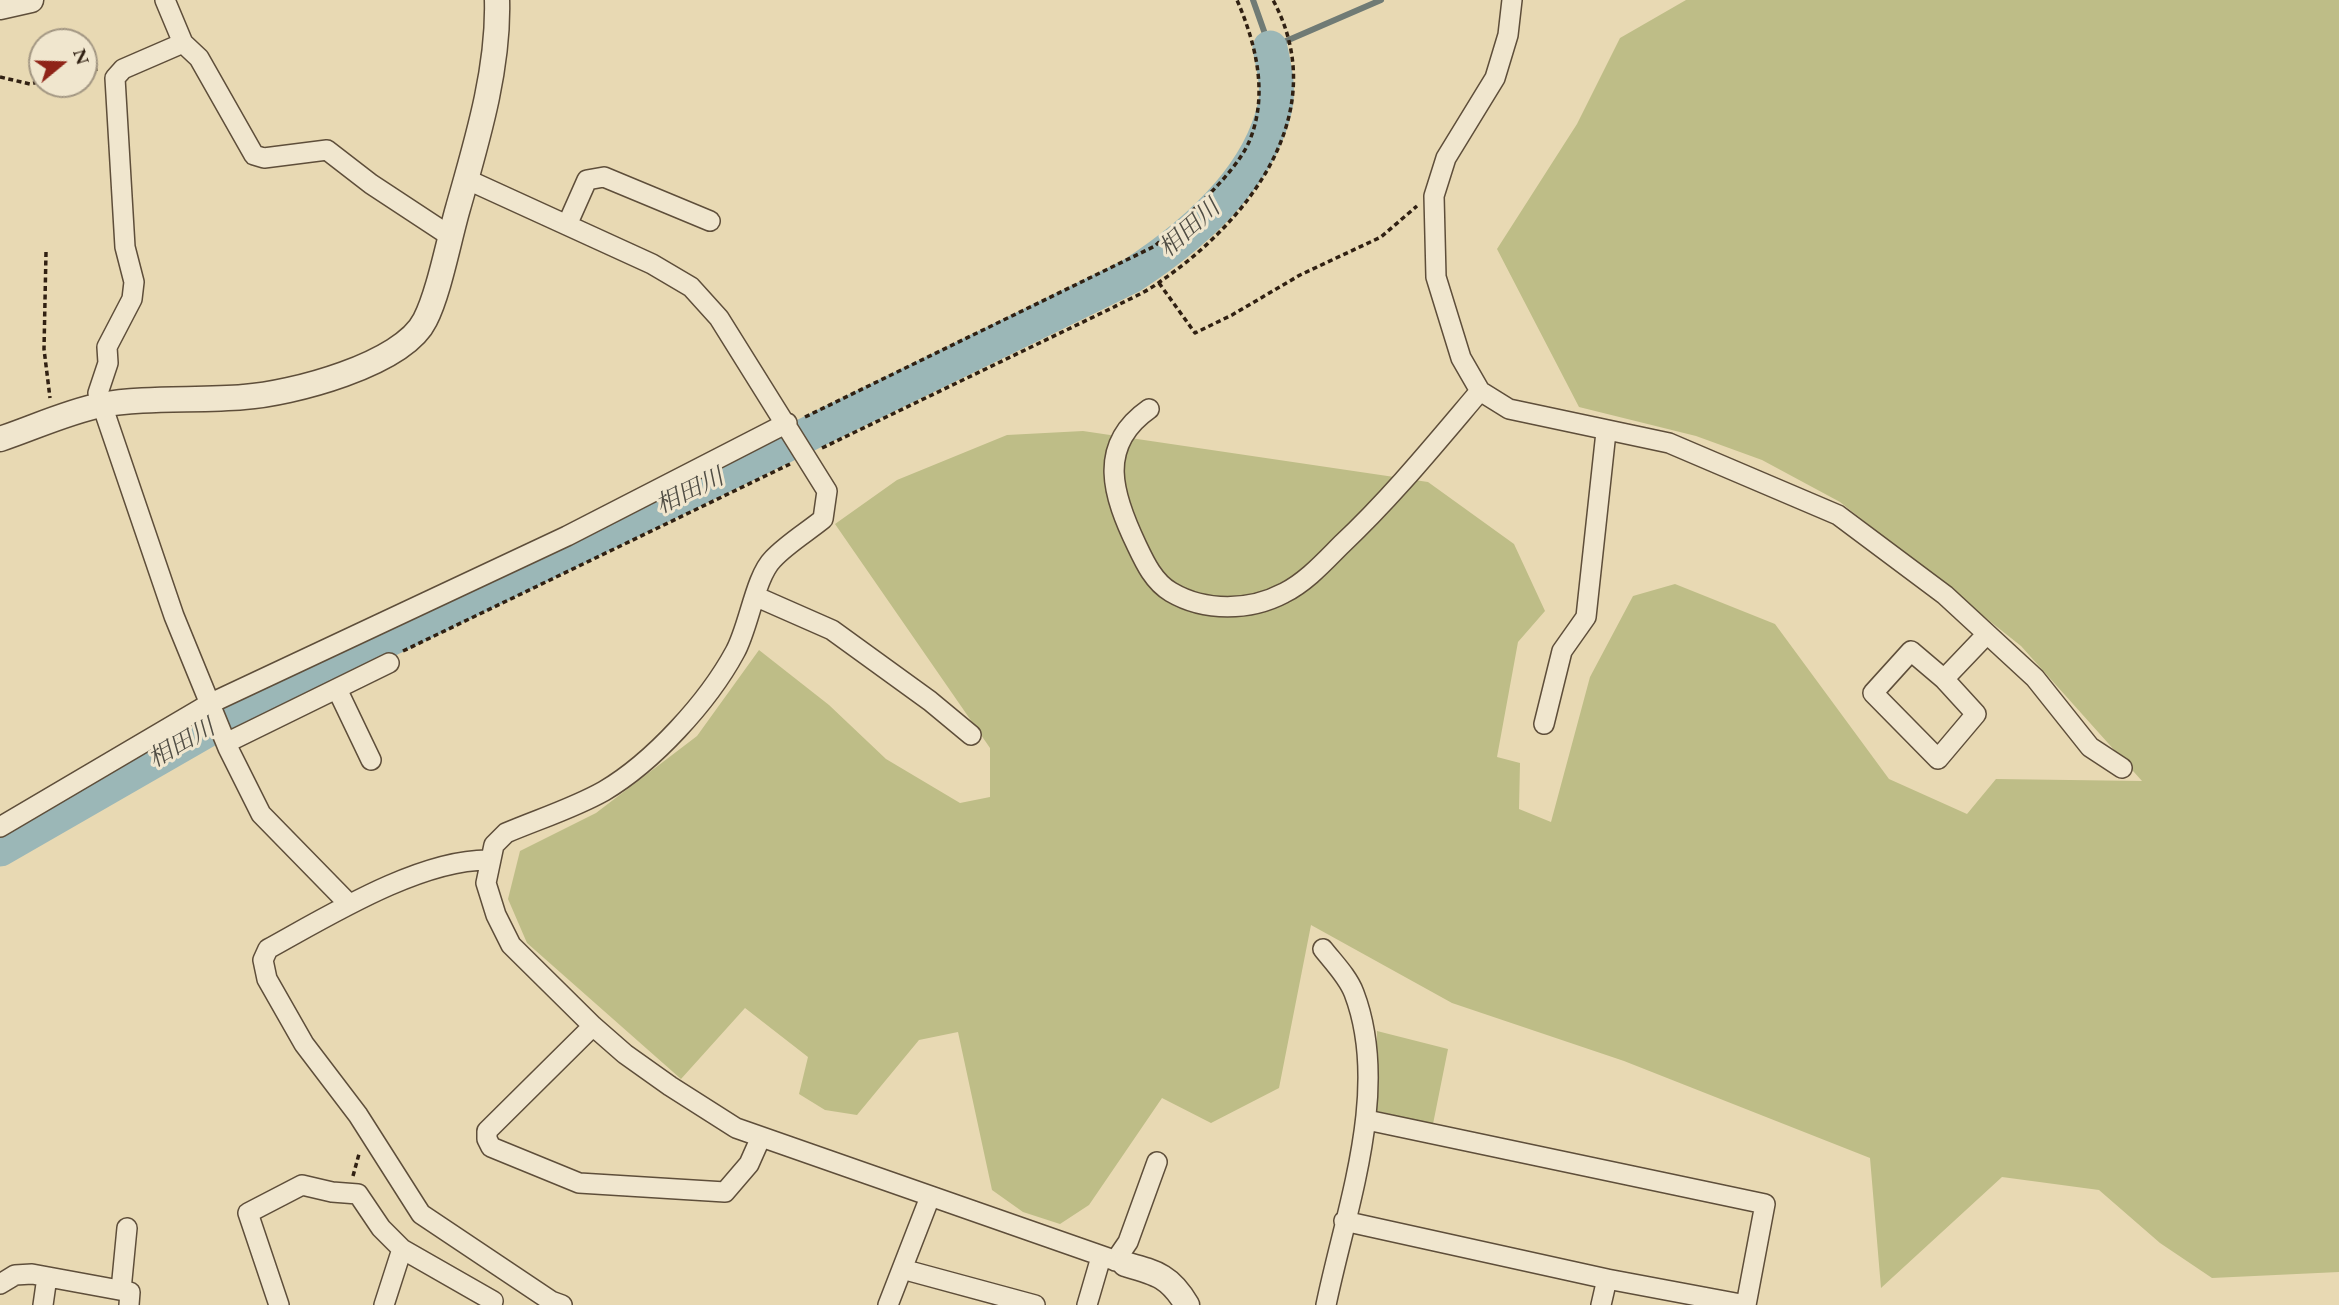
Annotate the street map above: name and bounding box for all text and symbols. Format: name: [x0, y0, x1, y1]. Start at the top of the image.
north arrow: [28, 28, 98, 98]
text: N: [67, 45, 96, 68]
water label: 相田川: [1154, 194, 1226, 264]
water label: 相田川: [651, 463, 729, 521]
water label: 相田川: [144, 714, 220, 774]

